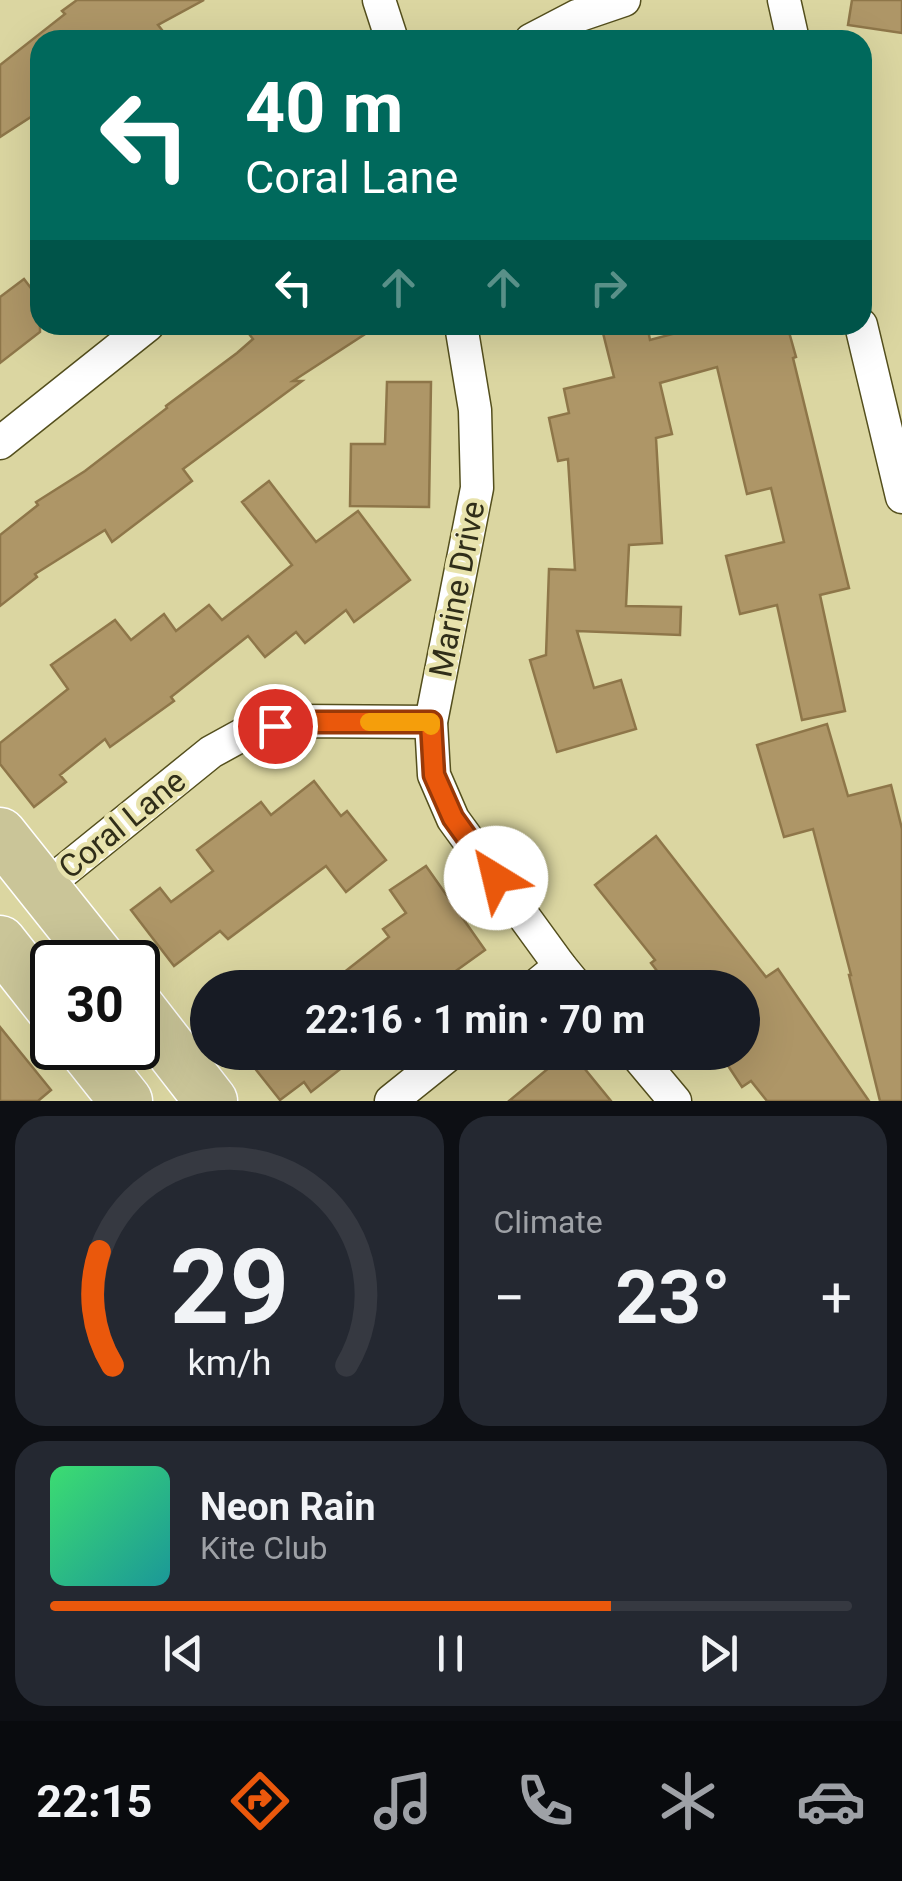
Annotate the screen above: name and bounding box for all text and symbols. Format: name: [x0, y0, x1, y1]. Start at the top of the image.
text: 40 m: [245, 67, 403, 149]
icon: left: [80, 70, 210, 200]
text: Coral Lane: [245, 151, 458, 204]
icon: left: [266, 260, 321, 315]
icon: ahead: [371, 260, 426, 315]
icon: ahead: [476, 260, 531, 315]
icon: right: [581, 260, 636, 315]
street label: Marine Drive: [421, 498, 493, 680]
pin: [233, 684, 318, 769]
icon: arrive: [248, 699, 303, 754]
street label: Coral Lane: [51, 761, 193, 887]
position arrow: [444, 826, 548, 930]
speed limit sign: 30: [30, 940, 160, 1070]
text: 22:16 · 1 min · 70 m: [305, 998, 645, 1042]
text: Climate: [494, 1203, 603, 1241]
text: 29: [170, 1227, 289, 1348]
text: 23°: [615, 1253, 731, 1341]
text: −: [494, 1266, 525, 1330]
text: +: [821, 1266, 852, 1330]
text: km/h: [187, 1342, 271, 1384]
text: Neon Rain: [200, 1485, 376, 1529]
text: Kite Club: [200, 1529, 327, 1567]
icon: previous: [156, 1626, 211, 1681]
icon: pause: [423, 1626, 478, 1681]
icon: next: [691, 1626, 746, 1681]
icon: directions: [225, 1766, 295, 1836]
icon: music: [368, 1766, 438, 1836]
icon: phone: [510, 1766, 580, 1836]
icon: climate: [653, 1766, 723, 1836]
icon: car: [796, 1766, 866, 1836]
text: 22:15: [36, 1775, 152, 1828]

